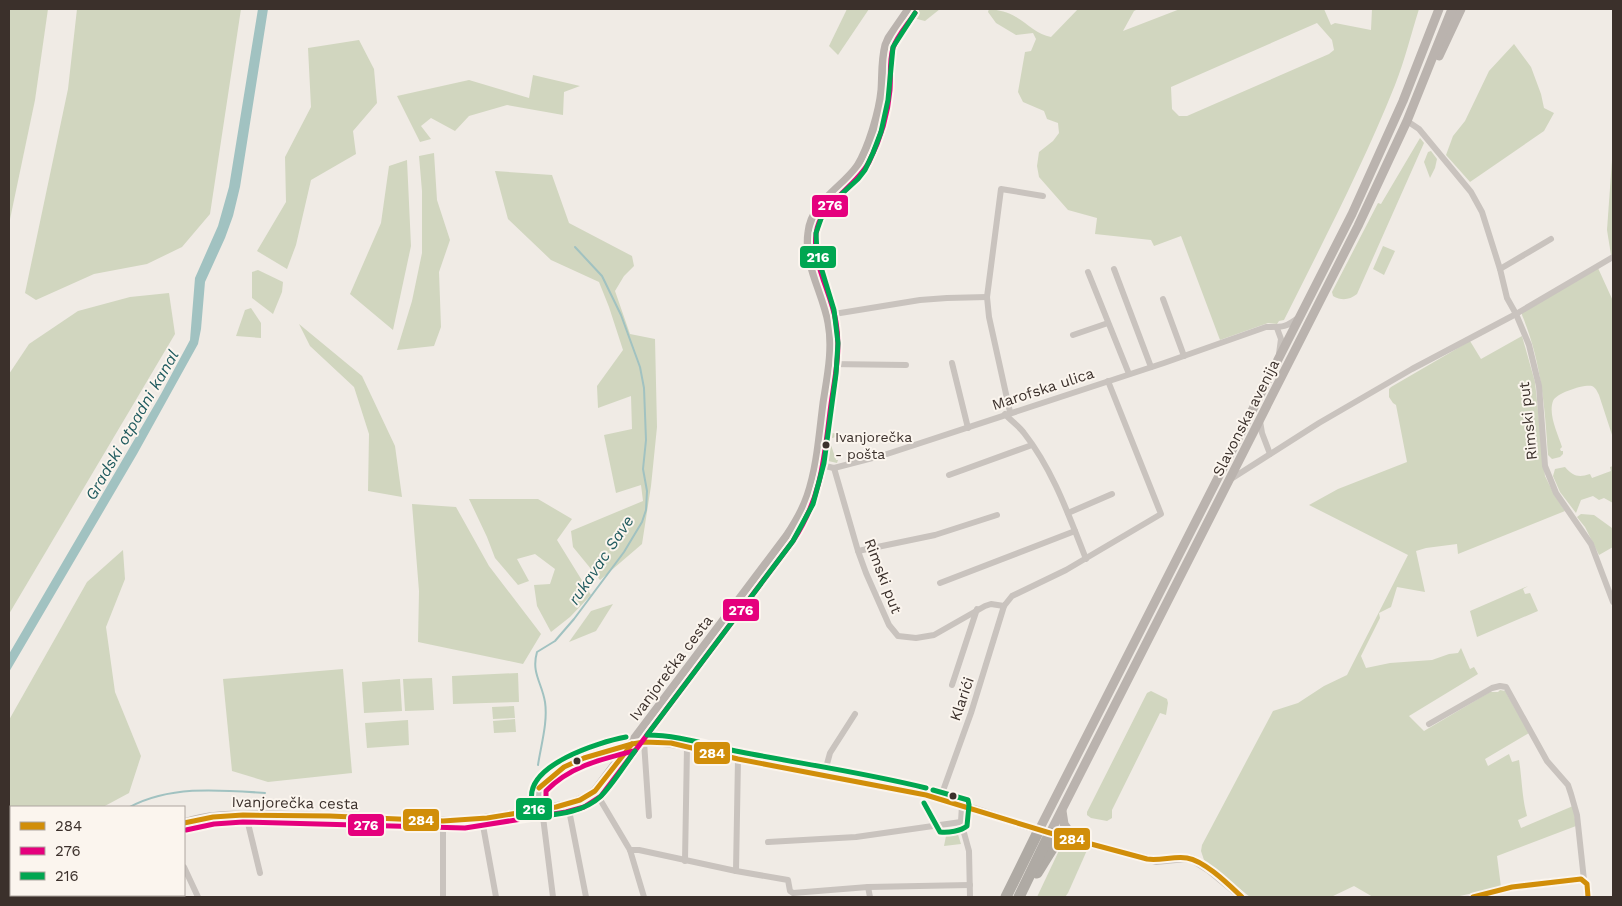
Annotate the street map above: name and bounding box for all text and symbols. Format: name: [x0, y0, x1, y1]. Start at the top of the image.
line badge: 276: [811, 194, 849, 218]
text: 276: [818, 197, 843, 213]
line badge: 216: [799, 245, 837, 269]
text: 216: [806, 249, 830, 265]
water label: Gradski otpadni kanal: [81, 346, 183, 503]
street label: Slavonska avenija: [1209, 356, 1283, 479]
street label: Marofska ulica: [990, 364, 1097, 414]
street label: Rimski put: [1515, 380, 1541, 461]
place label: Ivanjorečka - pošta: [835, 429, 912, 462]
marker: Ivanjorečka - pošta: [821, 440, 831, 450]
water label: rukavac Save: [564, 512, 638, 608]
street label: Rimski put: [861, 536, 906, 617]
line badge: 276: [722, 598, 760, 622]
text: 276: [729, 602, 754, 618]
street label: Ivanjorečka cesta: [626, 611, 717, 724]
street label: Klarići: [946, 675, 978, 723]
line badge: 284: [693, 741, 731, 765]
text: 284: [699, 745, 725, 761]
unlabelled marker: [572, 756, 582, 766]
unlabelled marker: [948, 791, 958, 801]
street label: Ivanjorečka cesta: [231, 793, 359, 813]
line badge: 216: [515, 797, 553, 821]
text: 216: [522, 801, 546, 817]
legend: [10, 806, 185, 896]
line badge: 284: [402, 808, 440, 832]
text: 284: [408, 812, 434, 828]
line badge: 276: [347, 813, 385, 837]
text: 284: [55, 817, 82, 835]
text: 276: [354, 817, 379, 833]
line badge: 284: [1053, 827, 1091, 851]
text: 284: [1059, 831, 1085, 847]
text: 276: [55, 842, 81, 860]
text: 216: [55, 867, 79, 885]

